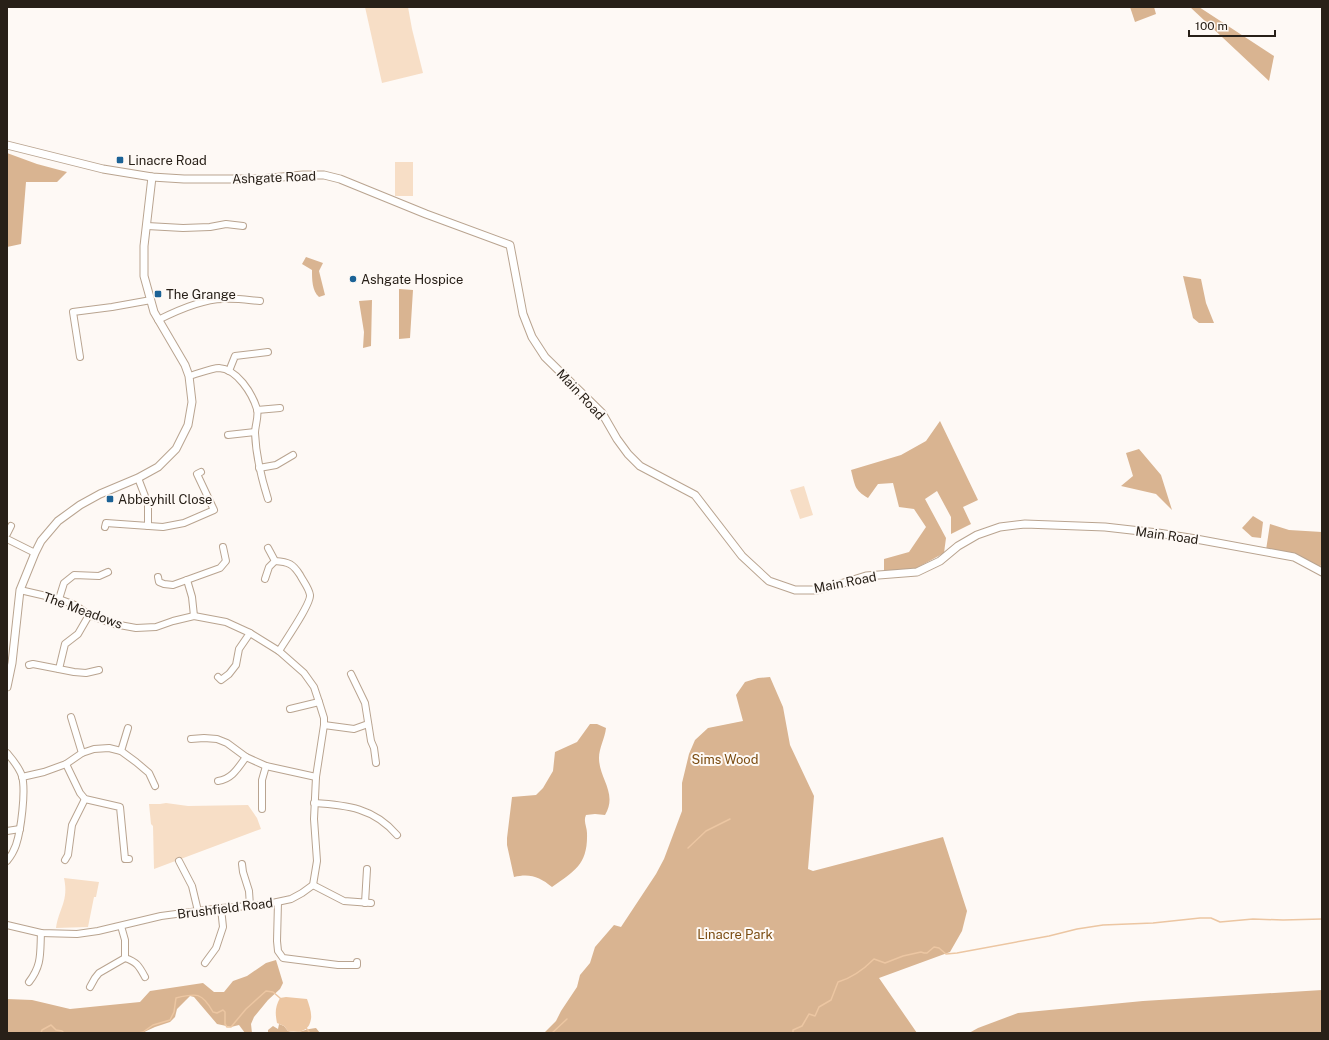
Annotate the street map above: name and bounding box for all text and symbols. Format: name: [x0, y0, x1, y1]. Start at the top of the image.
scale bar: [1189, 12, 1275, 38]
text: 100 m: [1195, 19, 1228, 33]
place label: Linacre Road: [128, 153, 207, 168]
marker: Linacre Road: [115, 155, 125, 165]
street label: Ashgate Road: [232, 169, 316, 186]
place label: Ashgate Hospice: [361, 272, 463, 287]
marker: Ashgate Hospice: [348, 274, 358, 284]
place label: The Grange: [166, 287, 236, 302]
marker: The Grange: [153, 289, 163, 299]
street label: Main Road: [554, 366, 608, 423]
place label: Abbeyhill Close: [118, 492, 212, 507]
marker: Abbeyhill Close: [105, 494, 115, 504]
street label: Main Road: [1134, 524, 1199, 547]
street label: Main Road: [813, 569, 878, 596]
street label: The Meadows: [41, 589, 124, 632]
park label: Sims Wood: [692, 752, 758, 767]
street label: Brushfield Road: [176, 895, 274, 922]
park label: Linacre Park: [697, 927, 773, 942]

